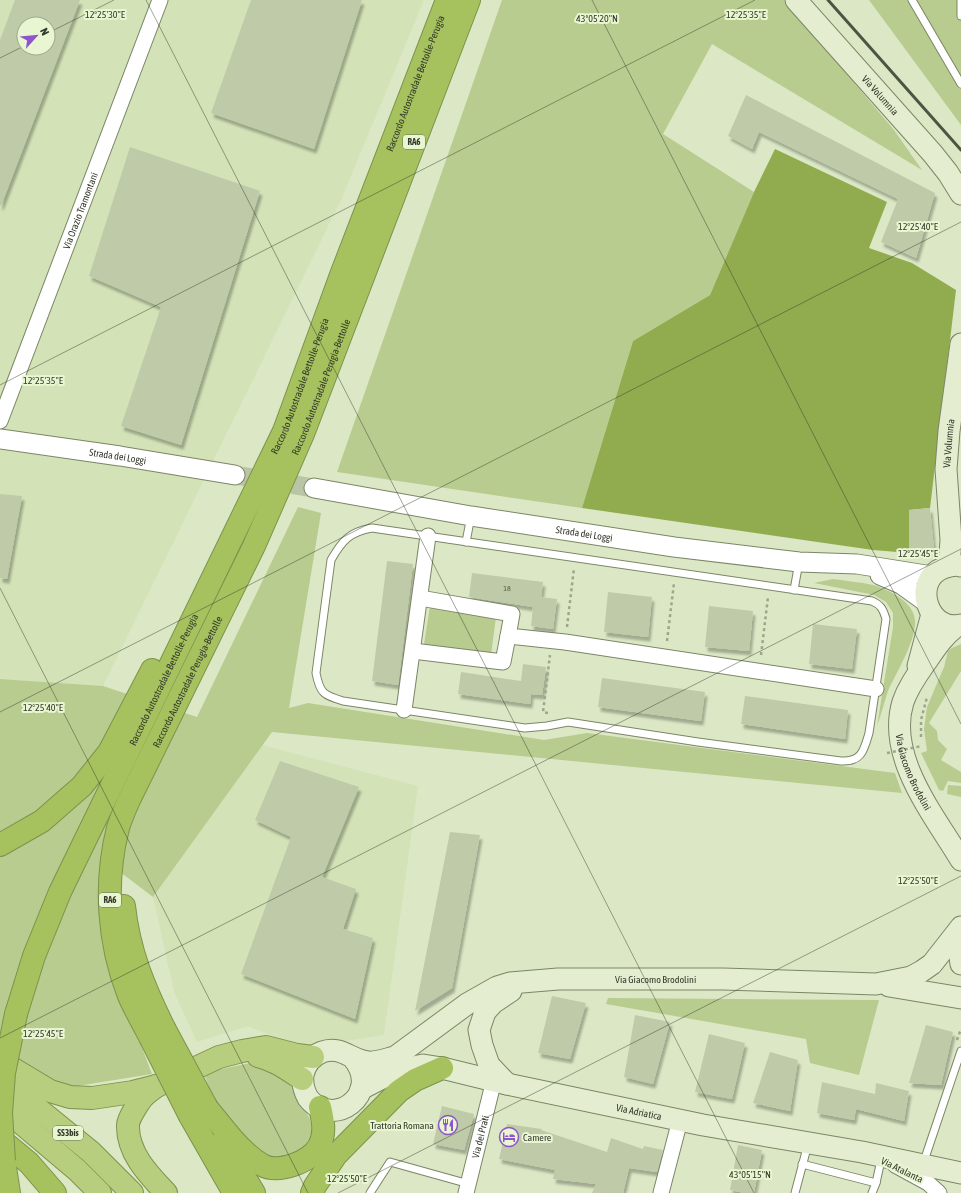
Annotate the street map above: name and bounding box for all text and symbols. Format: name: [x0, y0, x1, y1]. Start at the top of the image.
text: 12°25'30"E: [85, 9, 126, 20]
text: 12°25'35"E: [726, 9, 767, 20]
street label: Raccordo Autostradale Bettolle-Perugia: [384, 13, 446, 153]
text: 43°05'20"N: [576, 13, 618, 24]
north arrow: [16, 16, 56, 56]
text: N: [38, 26, 52, 37]
street label: Via Volumnia: [860, 73, 901, 117]
road number: RA6: [403, 135, 425, 149]
street label: Via Orazio Tramontani: [60, 171, 99, 251]
text: 12°25'40"E: [898, 221, 939, 232]
street label: Raccordo Autostradale Bettolle-Perugia: [268, 316, 330, 456]
street label: Raccordo Autostradale Perugia-Bettolle: [289, 317, 352, 456]
text: 12°25'35"E: [23, 375, 64, 386]
street label: Via Volumnia: [941, 418, 956, 468]
street label: Strada dei Loggi: [89, 446, 147, 466]
street label: Strada dei Loggi: [555, 524, 613, 543]
text: 12°25'45"E: [898, 548, 939, 559]
house number: 18: [503, 584, 511, 593]
street label: Raccordo Autostradale Bettolle-Perugia: [127, 612, 200, 747]
street label: Raccordo Autostradale Perugia-Bettolle: [150, 614, 224, 749]
text: 12°25'40"E: [23, 702, 64, 713]
street label: Via Giacomo Brodolini: [894, 733, 934, 812]
text: 12°25'50"E: [898, 875, 939, 886]
road number: RA6: [99, 893, 121, 907]
street label: Via Giacomo Brodolini: [615, 974, 696, 985]
text: 12°25'45"E: [23, 1028, 64, 1039]
street label: Via Adriatica: [615, 1101, 663, 1122]
restaurant icon: Trattoria Romana: [437, 1114, 459, 1136]
street label: Via dei Prati: [469, 1114, 491, 1159]
place label: Trattoria Romana: [370, 1120, 434, 1131]
road number: SS3bis: [53, 1126, 83, 1140]
hotel icon: Camere: [498, 1126, 520, 1148]
place label: Camere: [523, 1132, 552, 1143]
street label: Via Atalanta: [879, 1155, 925, 1185]
text: 43°05'15"N: [729, 1169, 771, 1180]
text: 12°25'50"E: [327, 1173, 368, 1184]

